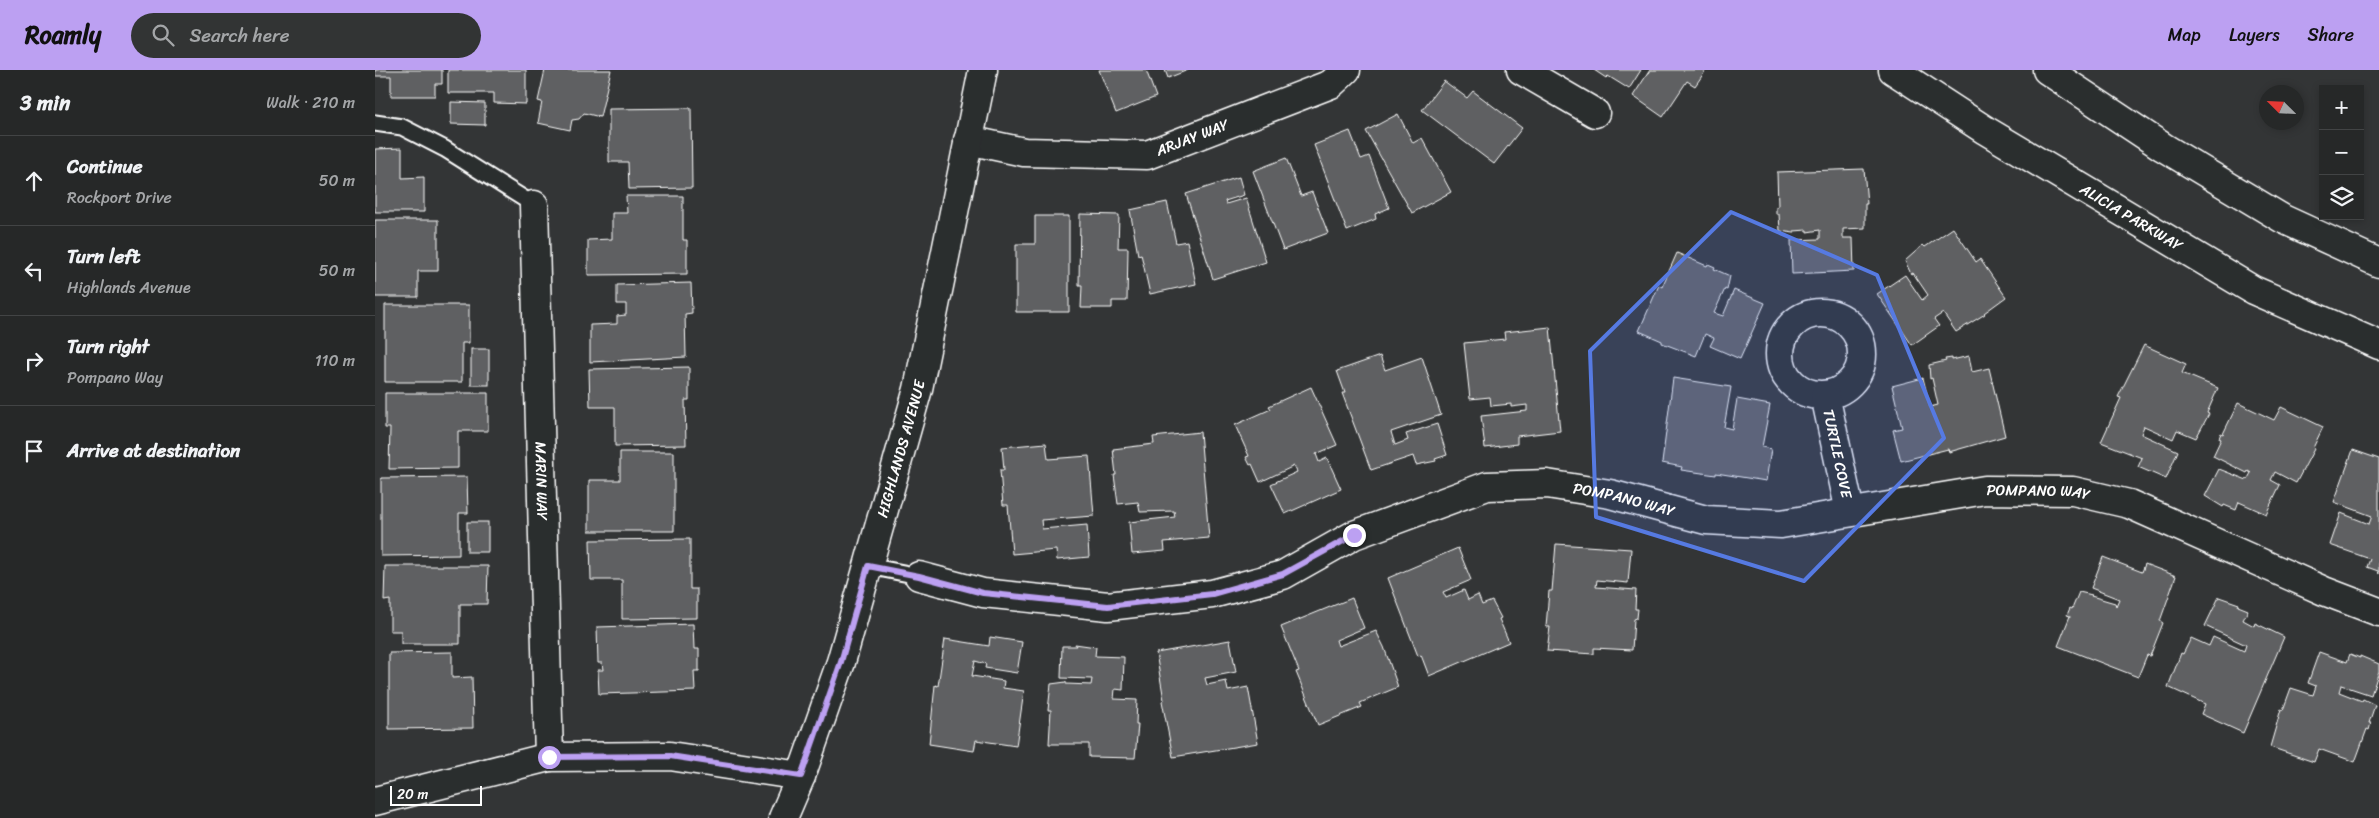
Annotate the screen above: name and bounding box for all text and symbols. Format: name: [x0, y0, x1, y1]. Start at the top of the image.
search box: [131, 13, 481, 58]
text: Roamly: [25, 14, 101, 56]
text: Search here: [189, 19, 289, 52]
text: Map: [2168, 19, 2201, 51]
text: Layers: [2229, 19, 2280, 51]
text: Share: [2308, 19, 2354, 51]
icon: search: [149, 21, 177, 49]
text: 3 min: [20, 84, 70, 122]
north arrow: [2259, 85, 2304, 130]
map controls: [2319, 85, 2364, 220]
button: +: [2319, 85, 2364, 130]
text: Walk · 210 m: [266, 88, 355, 117]
street label: ARJAY WAY: [1151, 111, 1233, 164]
button: −: [2319, 130, 2364, 175]
text: Continue: [67, 150, 143, 183]
text: 50 m: [319, 166, 355, 195]
icon: ahead: [20, 167, 48, 195]
button: layers: [2319, 175, 2364, 220]
street label: ALICIA PARKWAY: [2074, 176, 2189, 259]
text: Rockport Drive: [67, 183, 172, 212]
text: Turn left: [67, 240, 140, 273]
text: 50 m: [319, 256, 355, 285]
icon: left: [20, 257, 48, 285]
text: Highlands Avenue: [67, 273, 191, 302]
text: Turn right: [67, 330, 149, 363]
text: 110 m: [315, 346, 355, 375]
icon: right: [20, 347, 48, 375]
text: Pompano Way: [67, 363, 163, 392]
street label: HIGHLANDS AVENUE: [869, 376, 933, 521]
street label: TURTLE COVE: [1815, 407, 1860, 502]
text: Arrive at destination: [67, 434, 240, 467]
icon: arrive: [20, 437, 48, 465]
street label: MARIN WAY: [527, 441, 556, 521]
street label: POMPANO WAY: [1571, 475, 1679, 524]
street label: POMPANO WAY: [1986, 477, 2094, 508]
route end: [1343, 524, 1366, 547]
route start: [538, 746, 561, 769]
text: 20 m: [397, 782, 428, 807]
scale bar: [390, 783, 483, 806]

